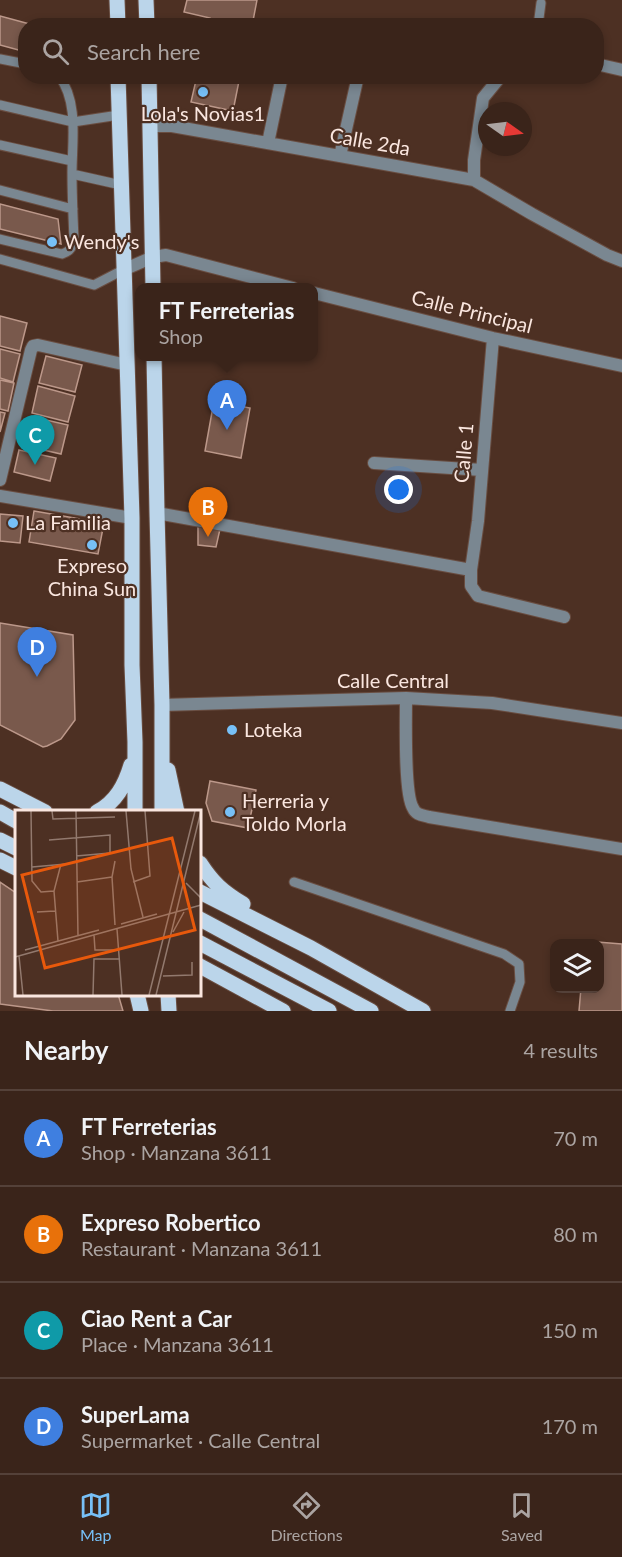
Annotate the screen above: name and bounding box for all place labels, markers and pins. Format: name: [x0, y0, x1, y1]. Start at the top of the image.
marker: Lola's Novias1: [196, 85, 210, 99]
place label: Lola's Novias1: [141, 101, 265, 125]
place label: Wendy's: [64, 229, 139, 253]
marker: Wendy's: [45, 235, 59, 249]
pin: A: [208, 380, 246, 430]
pin: C: [15, 416, 54, 465]
pin: B: [188, 488, 228, 537]
place label: La Familia: [25, 510, 111, 534]
marker: La Familia: [6, 516, 20, 530]
marker: Expreso China Sun: [85, 538, 99, 552]
place label: Expreso China Sun: [48, 553, 136, 600]
pin: D: [18, 628, 57, 677]
place label: Loteka: [244, 717, 302, 741]
marker: Loteka: [225, 723, 239, 737]
place label: Herreria y Toldo Morla: [242, 788, 347, 835]
marker: Herreria y Toldo Morla: [223, 805, 237, 819]

